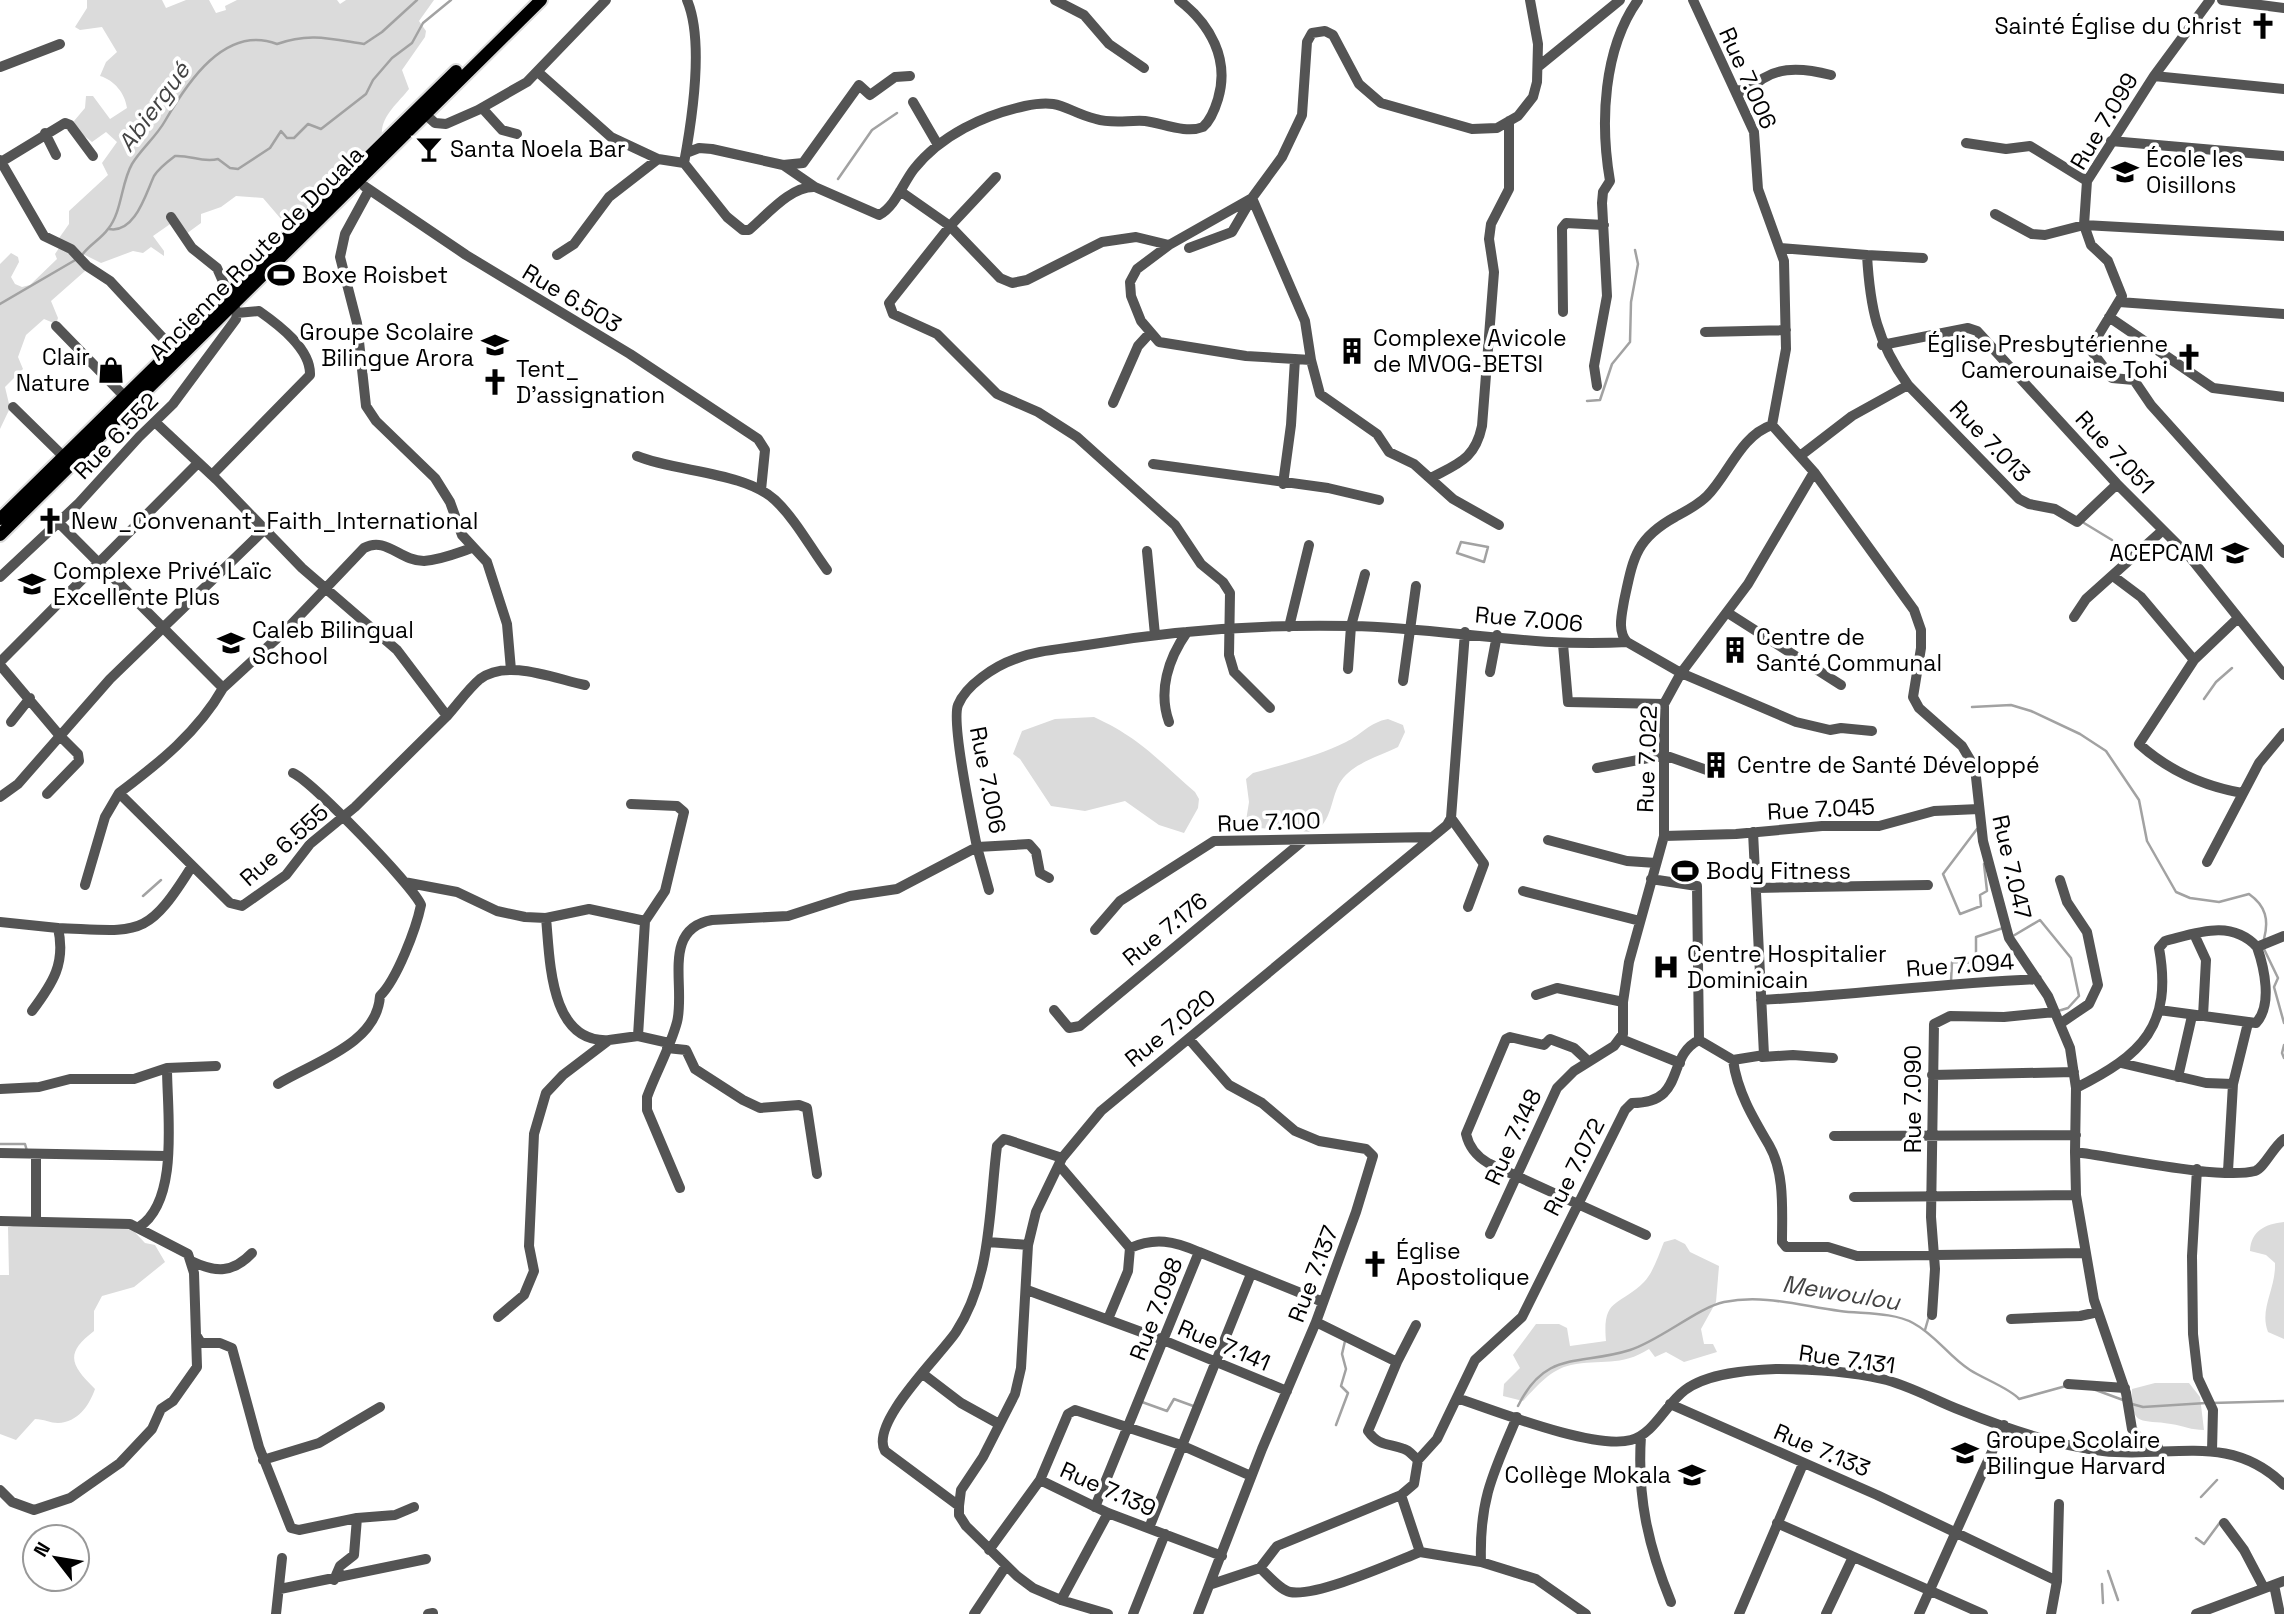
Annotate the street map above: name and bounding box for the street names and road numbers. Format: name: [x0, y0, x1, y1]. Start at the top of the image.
street label: Rue 7.006: [1712, 22, 1784, 134]
street label: Rue 7.099: [2063, 67, 2145, 175]
street label: Ancienne Route de Douala: [142, 139, 370, 367]
street label: Rue 6.503: [517, 257, 627, 339]
street label: Rue 6.552: [67, 386, 165, 486]
street label: Rue 7.013: [1943, 393, 2037, 489]
street label: Rue 7.051: [2069, 404, 2161, 500]
street label: Rue 7.006: [1474, 599, 1584, 639]
street label: Rue 7.022: [1630, 705, 1664, 813]
street label: Rue 7.006: [963, 724, 1013, 836]
street label: Rue 7.045: [1766, 791, 1876, 827]
street label: Rue 6.555: [233, 797, 335, 893]
street label: Rue 7.100: [1217, 805, 1321, 839]
street label: Rue 7.047: [1985, 812, 2039, 922]
street label: Rue 7.176: [1116, 886, 1214, 972]
street label: Rue 7.094: [1905, 946, 2015, 984]
street label: Rue 7.020: [1118, 982, 1222, 1074]
street label: Rue 7.090: [1898, 1045, 1928, 1153]
street label: Rue 7.148: [1478, 1084, 1548, 1190]
street label: Rue 7.072: [1537, 1113, 1611, 1221]
street label: Rue 7.137: [1281, 1221, 1345, 1326]
street label: Rue 7.098: [1123, 1253, 1189, 1365]
street label: Rue 7.141: [1173, 1312, 1275, 1378]
street label: Rue 7.131: [1797, 1337, 1897, 1381]
street label: Rue 7.133: [1769, 1416, 1875, 1484]
street label: Rue 7.139: [1055, 1455, 1161, 1523]

